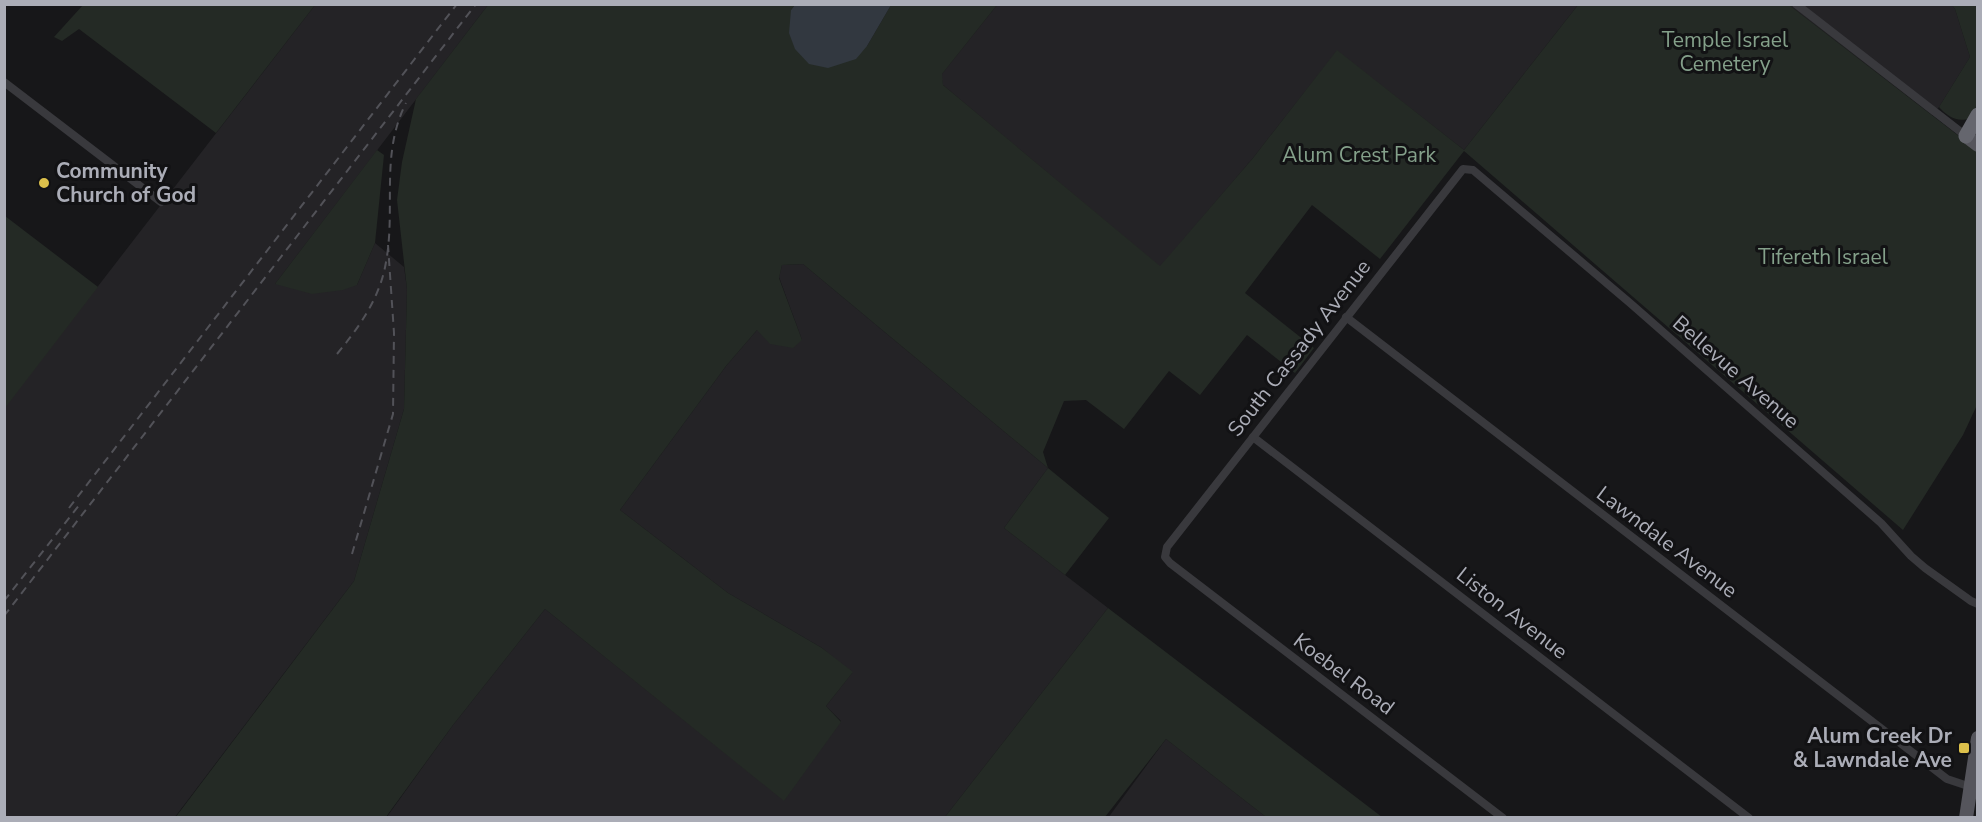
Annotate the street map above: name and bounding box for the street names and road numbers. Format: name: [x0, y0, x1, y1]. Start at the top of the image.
street label: South Cassady Avenue: [1221, 254, 1377, 442]
street label: Bellevue Avenue: [1667, 309, 1805, 435]
street label: Lawndale Avenue: [1591, 480, 1743, 604]
street label: Liston Avenue: [1451, 561, 1573, 665]
street label: Koebel Road: [1288, 627, 1400, 721]

